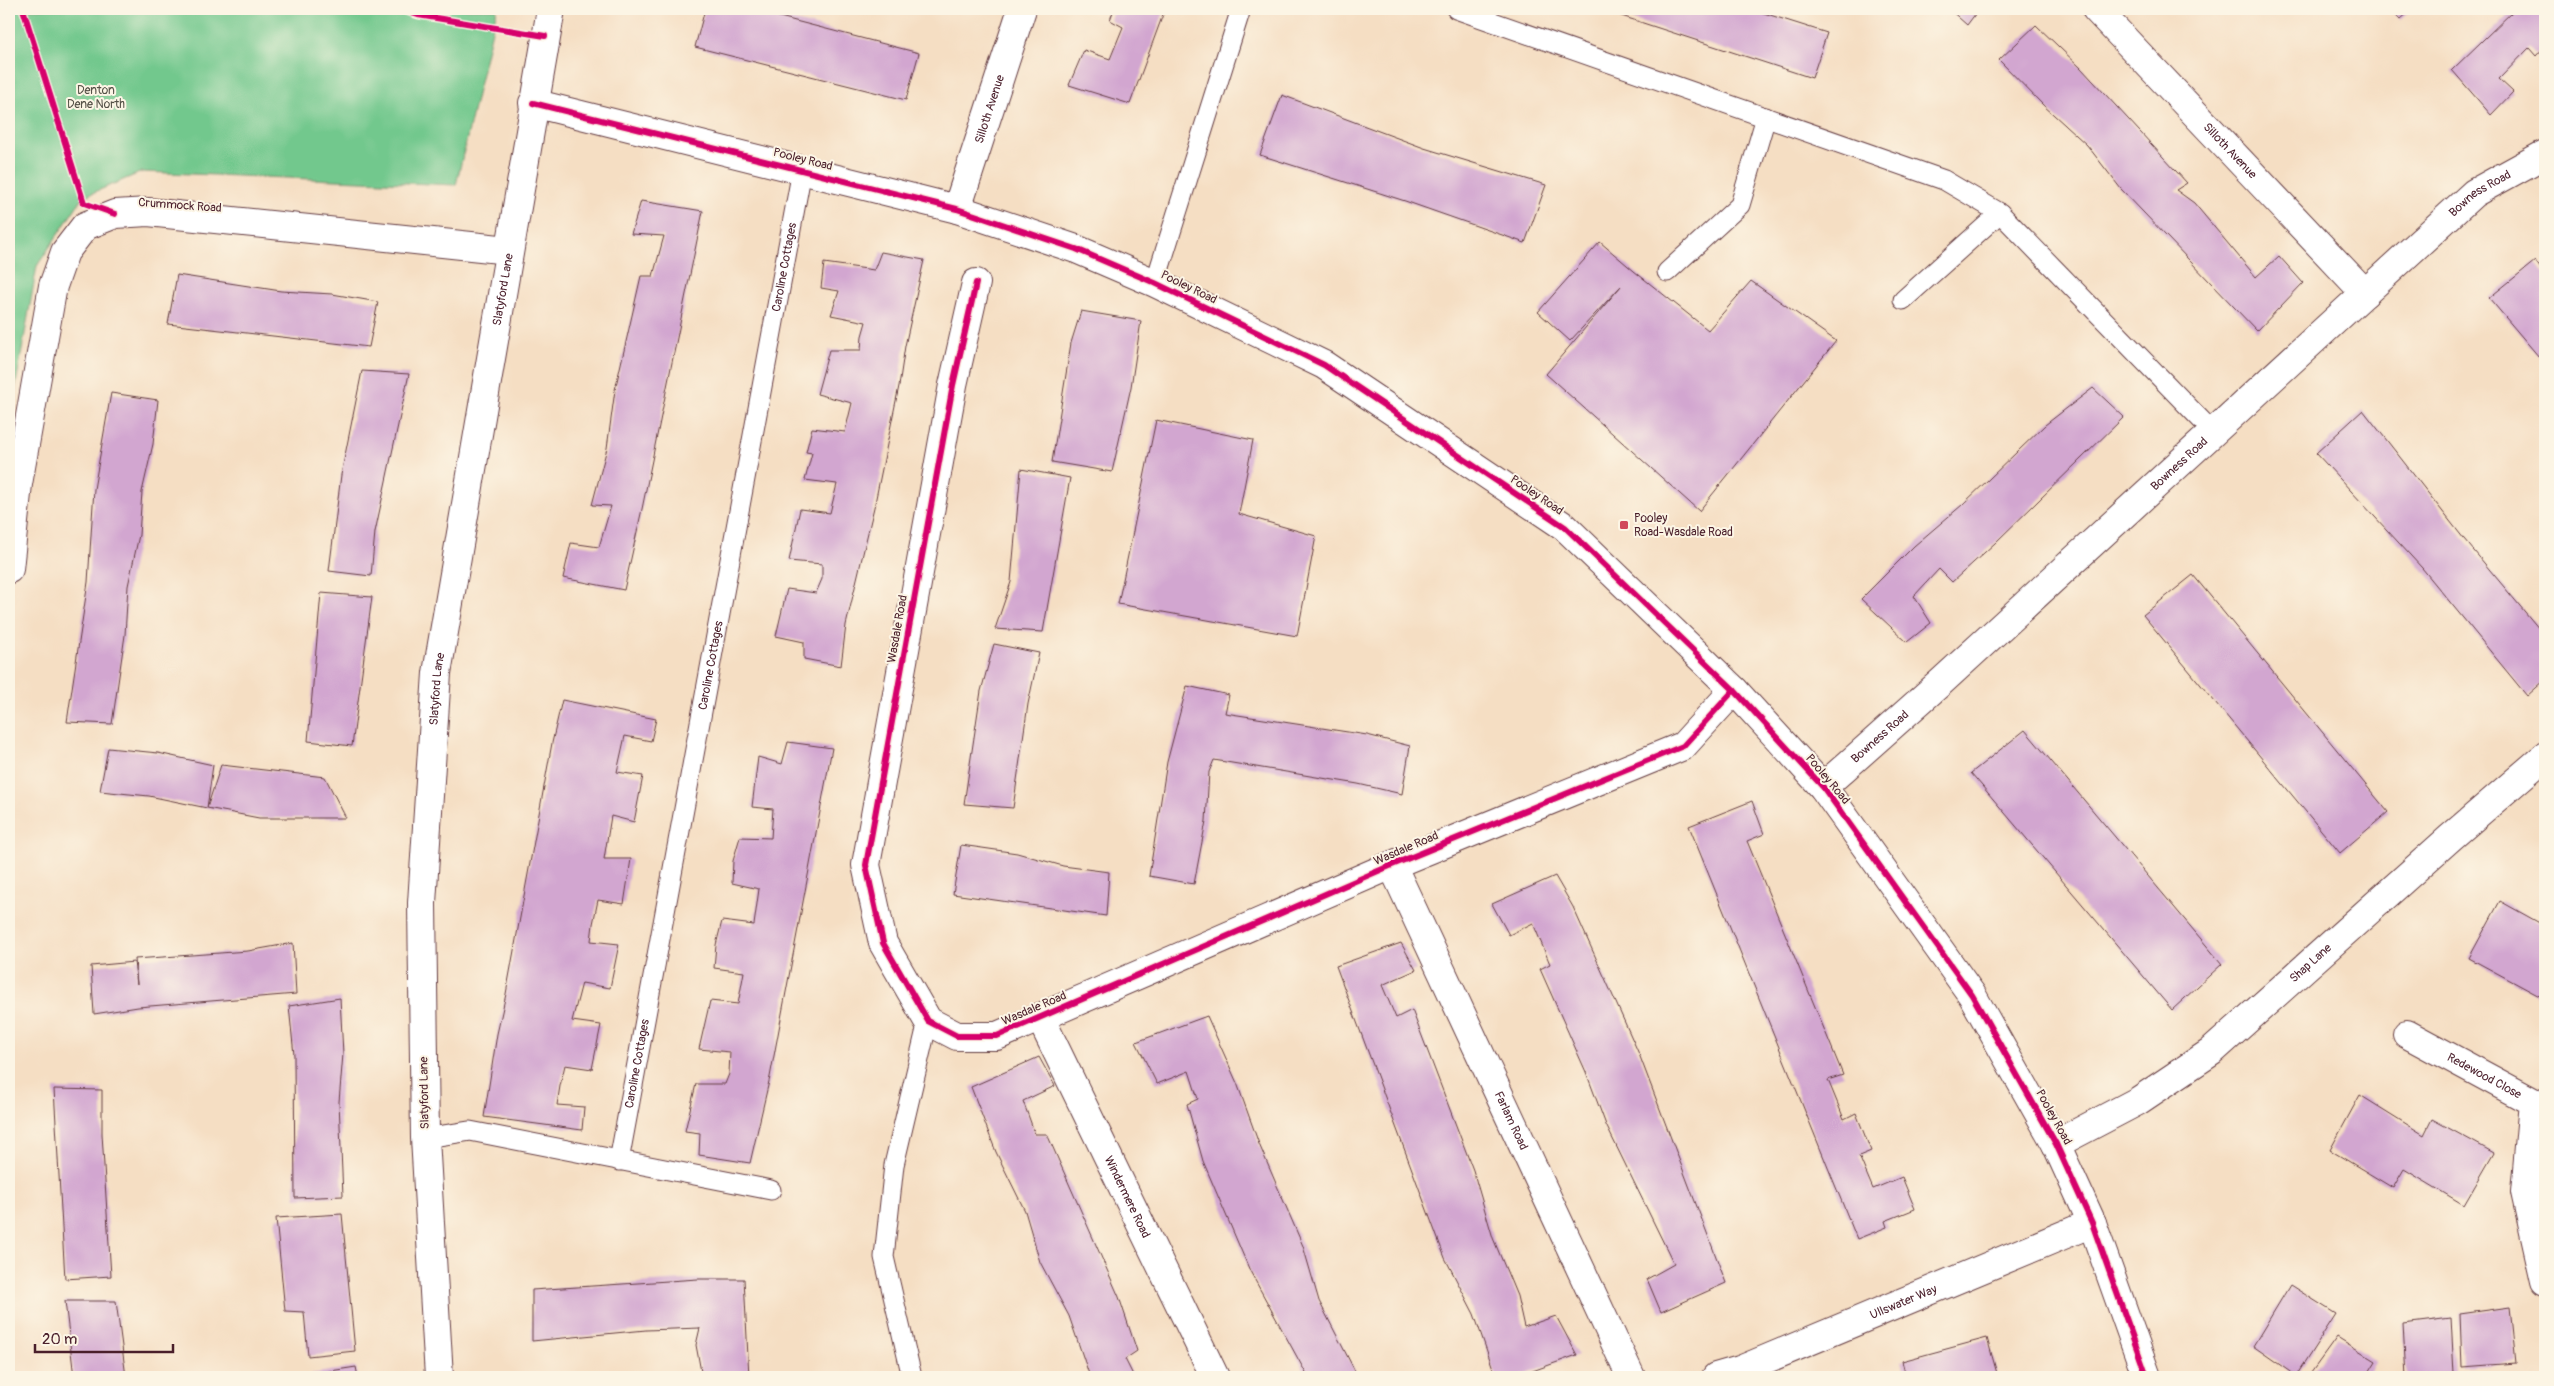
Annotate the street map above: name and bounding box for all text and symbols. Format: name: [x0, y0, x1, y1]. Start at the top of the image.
street label: Silloth Avenue: [972, 73, 1008, 146]
park label: Denton Dene North: [67, 83, 125, 112]
street label: Silloth Avenue: [2200, 120, 2260, 182]
street label: Pooley Road: [772, 145, 834, 174]
street label: Bowness Road: [2446, 167, 2514, 220]
street label: Crummock Road: [138, 195, 222, 216]
street label: Caroline Cottages: [769, 221, 800, 313]
street label: Slatyford Lane: [490, 252, 517, 327]
street label: Pooley Road: [1158, 267, 1220, 308]
street label: Bowness Road: [2148, 434, 2211, 494]
street label: Pooley Road: [1507, 472, 1566, 519]
place label: Pooley Road-Wasdale Road: [1634, 511, 1733, 540]
marker: Pooley Road-Wasdale Road: [1618, 519, 1630, 531]
street label: Wasdale Road: [884, 594, 911, 664]
street label: Caroline Cottages: [695, 619, 727, 711]
street label: Slatyford Lane: [427, 651, 448, 726]
street label: Bowness Road: [1848, 707, 1912, 766]
street label: Pooley Road: [1802, 751, 1853, 808]
street label: Wasdale Road: [1372, 828, 1441, 869]
street label: Shap Lane: [2287, 941, 2335, 986]
street label: Wasdale Road: [1000, 988, 1069, 1029]
street label: Caroline Cottages: [622, 1017, 653, 1109]
street label: Redewood Close: [2444, 1050, 2524, 1102]
street label: Slatyford Lane: [416, 1056, 433, 1130]
street label: Pooley Road: [2032, 1087, 2075, 1148]
street label: Farlam Road: [1491, 1089, 1531, 1153]
street label: Windermere Road: [1101, 1154, 1153, 1241]
street label: Ullswater Way: [1868, 1282, 1939, 1323]
scale bar: [35, 1321, 172, 1353]
text: 20 m: [42, 1330, 77, 1349]

